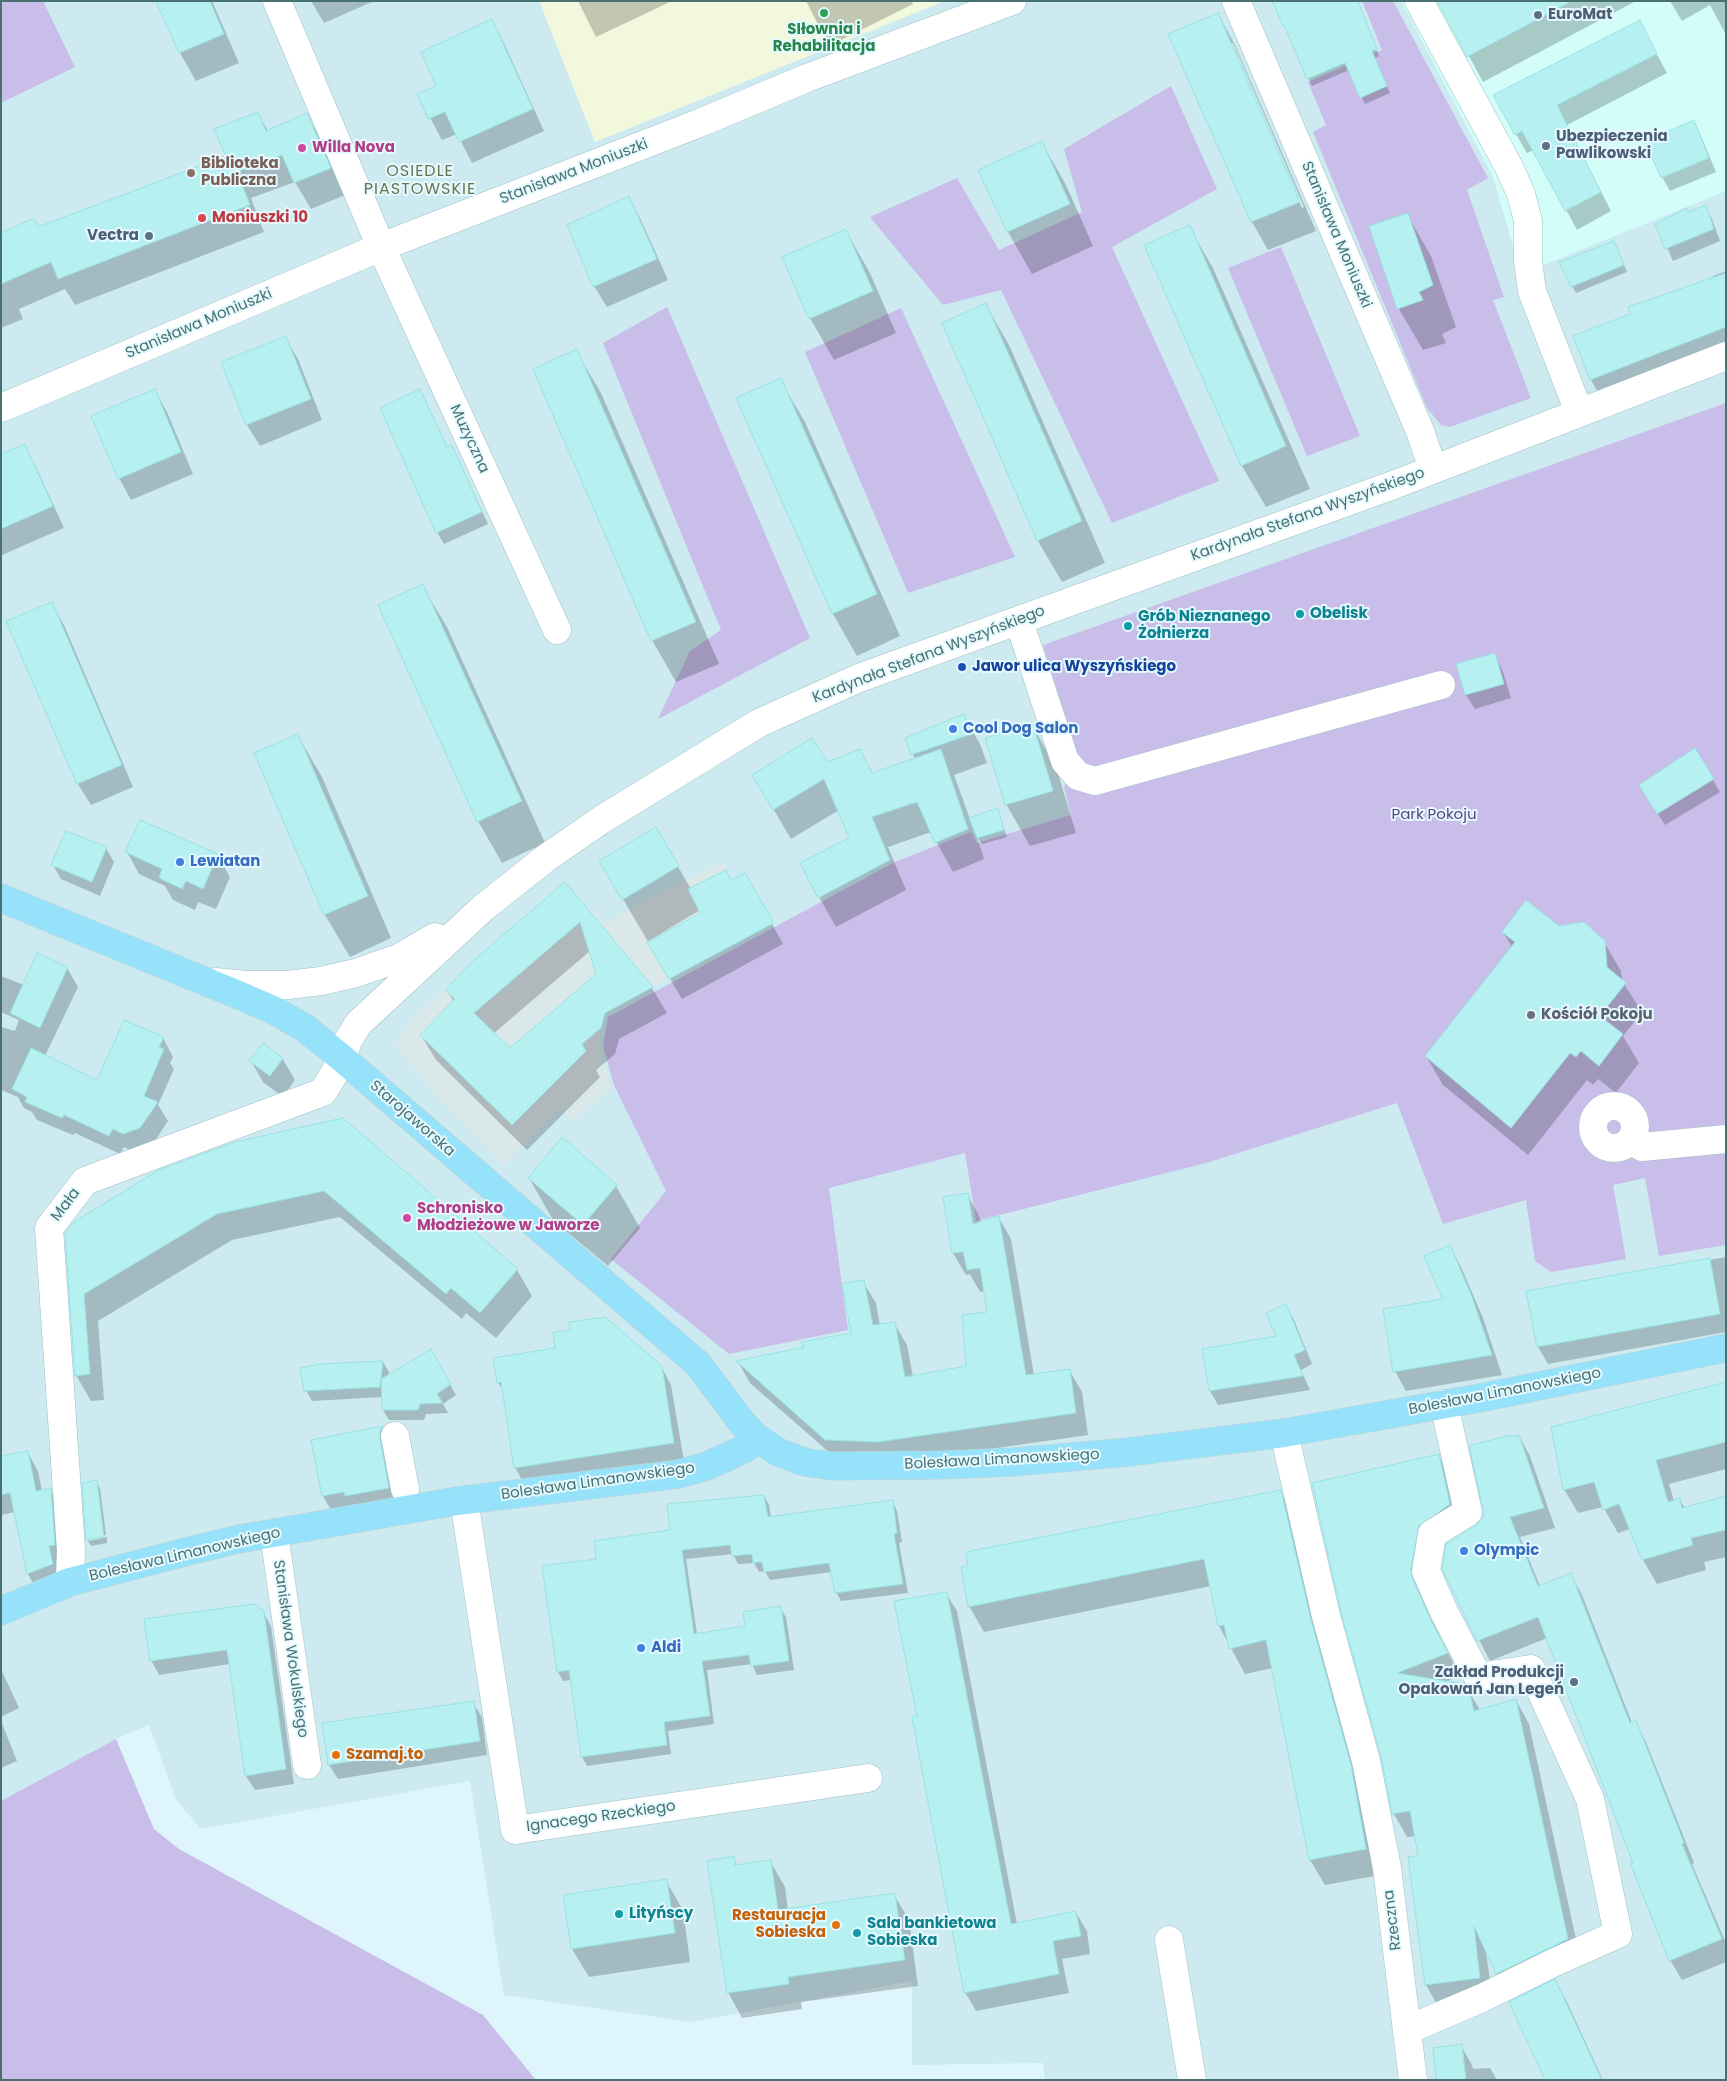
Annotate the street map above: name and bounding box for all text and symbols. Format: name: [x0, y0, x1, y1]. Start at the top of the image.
place label: EuroMat: [1548, 6, 1612, 24]
marker: SIłownia i Rehabilitacja: [818, 7, 830, 19]
marker: EuroMat: [1532, 9, 1544, 21]
place label: SIłownia i Rehabilitacja: [773, 21, 875, 56]
place label: Ubezpieczenia Pawlikowski: [1556, 128, 1668, 163]
street label: Stanisława Moniuszki: [497, 135, 651, 209]
place label: Willa Nova: [312, 139, 395, 157]
marker: Ubezpieczenia Pawlikowski: [1540, 140, 1552, 152]
marker: Willa Nova: [296, 142, 308, 154]
place label: Biblioteka Publiczna: [201, 155, 279, 190]
street label: Stanisława Moniuszki: [1297, 159, 1375, 311]
district label: OSIEDLE PIASTOWSKIE: [362, 162, 478, 200]
marker: Biblioteka Publiczna: [185, 167, 197, 179]
place label: Moniuszki 10: [212, 209, 308, 227]
marker: Moniuszki 10: [196, 212, 208, 224]
place label: Vectra: [87, 227, 139, 245]
marker: Vectra: [143, 230, 155, 242]
street label: Stanisława Moniuszki: [123, 285, 275, 363]
street label: Muzyczna: [445, 402, 493, 476]
street label: Kardynała Stefana Wyszyńskiego: [1189, 464, 1427, 566]
street label: Kardynała Stefana Wyszyńskiego: [810, 602, 1048, 708]
place label: Obelisk: [1310, 605, 1368, 623]
place label: Grób Nieznanego Żołnierza: [1138, 608, 1271, 643]
marker: Obelisk: [1294, 608, 1306, 620]
marker: Grób Nieznanego Żołnierza: [1122, 620, 1134, 632]
place label: Jawor ulica Wyszyńskiego: [972, 658, 1176, 676]
marker: Jawor ulica Wyszyńskiego: [956, 661, 968, 673]
place label: Cool Dog Salon: [963, 720, 1078, 738]
marker: Cool Dog Salon: [947, 723, 959, 735]
park label: Park Pokoju: [1391, 806, 1477, 824]
place label: Lewiatan: [190, 853, 260, 871]
marker: Lewiatan: [174, 856, 186, 868]
place label: Kościół Pokoju: [1541, 1006, 1653, 1024]
marker: Kościół Pokoju: [1525, 1009, 1537, 1021]
street label: Starojaworska: [366, 1077, 458, 1161]
street label: Mała: [48, 1185, 84, 1225]
place label: Schronisko Młodzieżowe w Jaworze: [417, 1200, 600, 1235]
marker: Schronisko Młodzieżowe w Jaworze: [401, 1212, 413, 1224]
street label: Bolesława Limanowskiego: [1407, 1365, 1603, 1419]
street label: Bolesława Limanowskiego: [904, 1446, 1100, 1474]
street label: Bolesława Limanowskiego: [500, 1459, 696, 1505]
street label: Bolesława Limanowskiego: [88, 1524, 282, 1586]
place label: Olympic: [1474, 1542, 1539, 1560]
marker: Olympic: [1458, 1545, 1470, 1557]
street label: Stanisława Wokulskiego: [269, 1559, 311, 1739]
place label: Aldi: [651, 1639, 681, 1657]
marker: Aldi: [635, 1642, 647, 1654]
place label: Zakład Produkcji Opakowań Jan Legeń: [1398, 1664, 1564, 1699]
marker: Zakład Produkcji Opakowań Jan Legeń: [1568, 1676, 1580, 1688]
place label: Szamaj.to: [346, 1746, 423, 1764]
marker: Szamaj.to: [330, 1749, 342, 1761]
street label: Ignacego Rzeckiego: [525, 1798, 677, 1836]
street label: Rzeczna: [1380, 1889, 1406, 1951]
place label: Lityńscy: [629, 1905, 693, 1923]
place label: Restauracja Sobieska: [732, 1907, 826, 1942]
marker: Lityńscy: [613, 1908, 625, 1920]
place label: Sala bankietowa Sobieska: [867, 1915, 996, 1950]
marker: Restauracja Sobieska: [830, 1919, 842, 1931]
marker: Sala bankietowa Sobieska: [851, 1927, 863, 1939]

